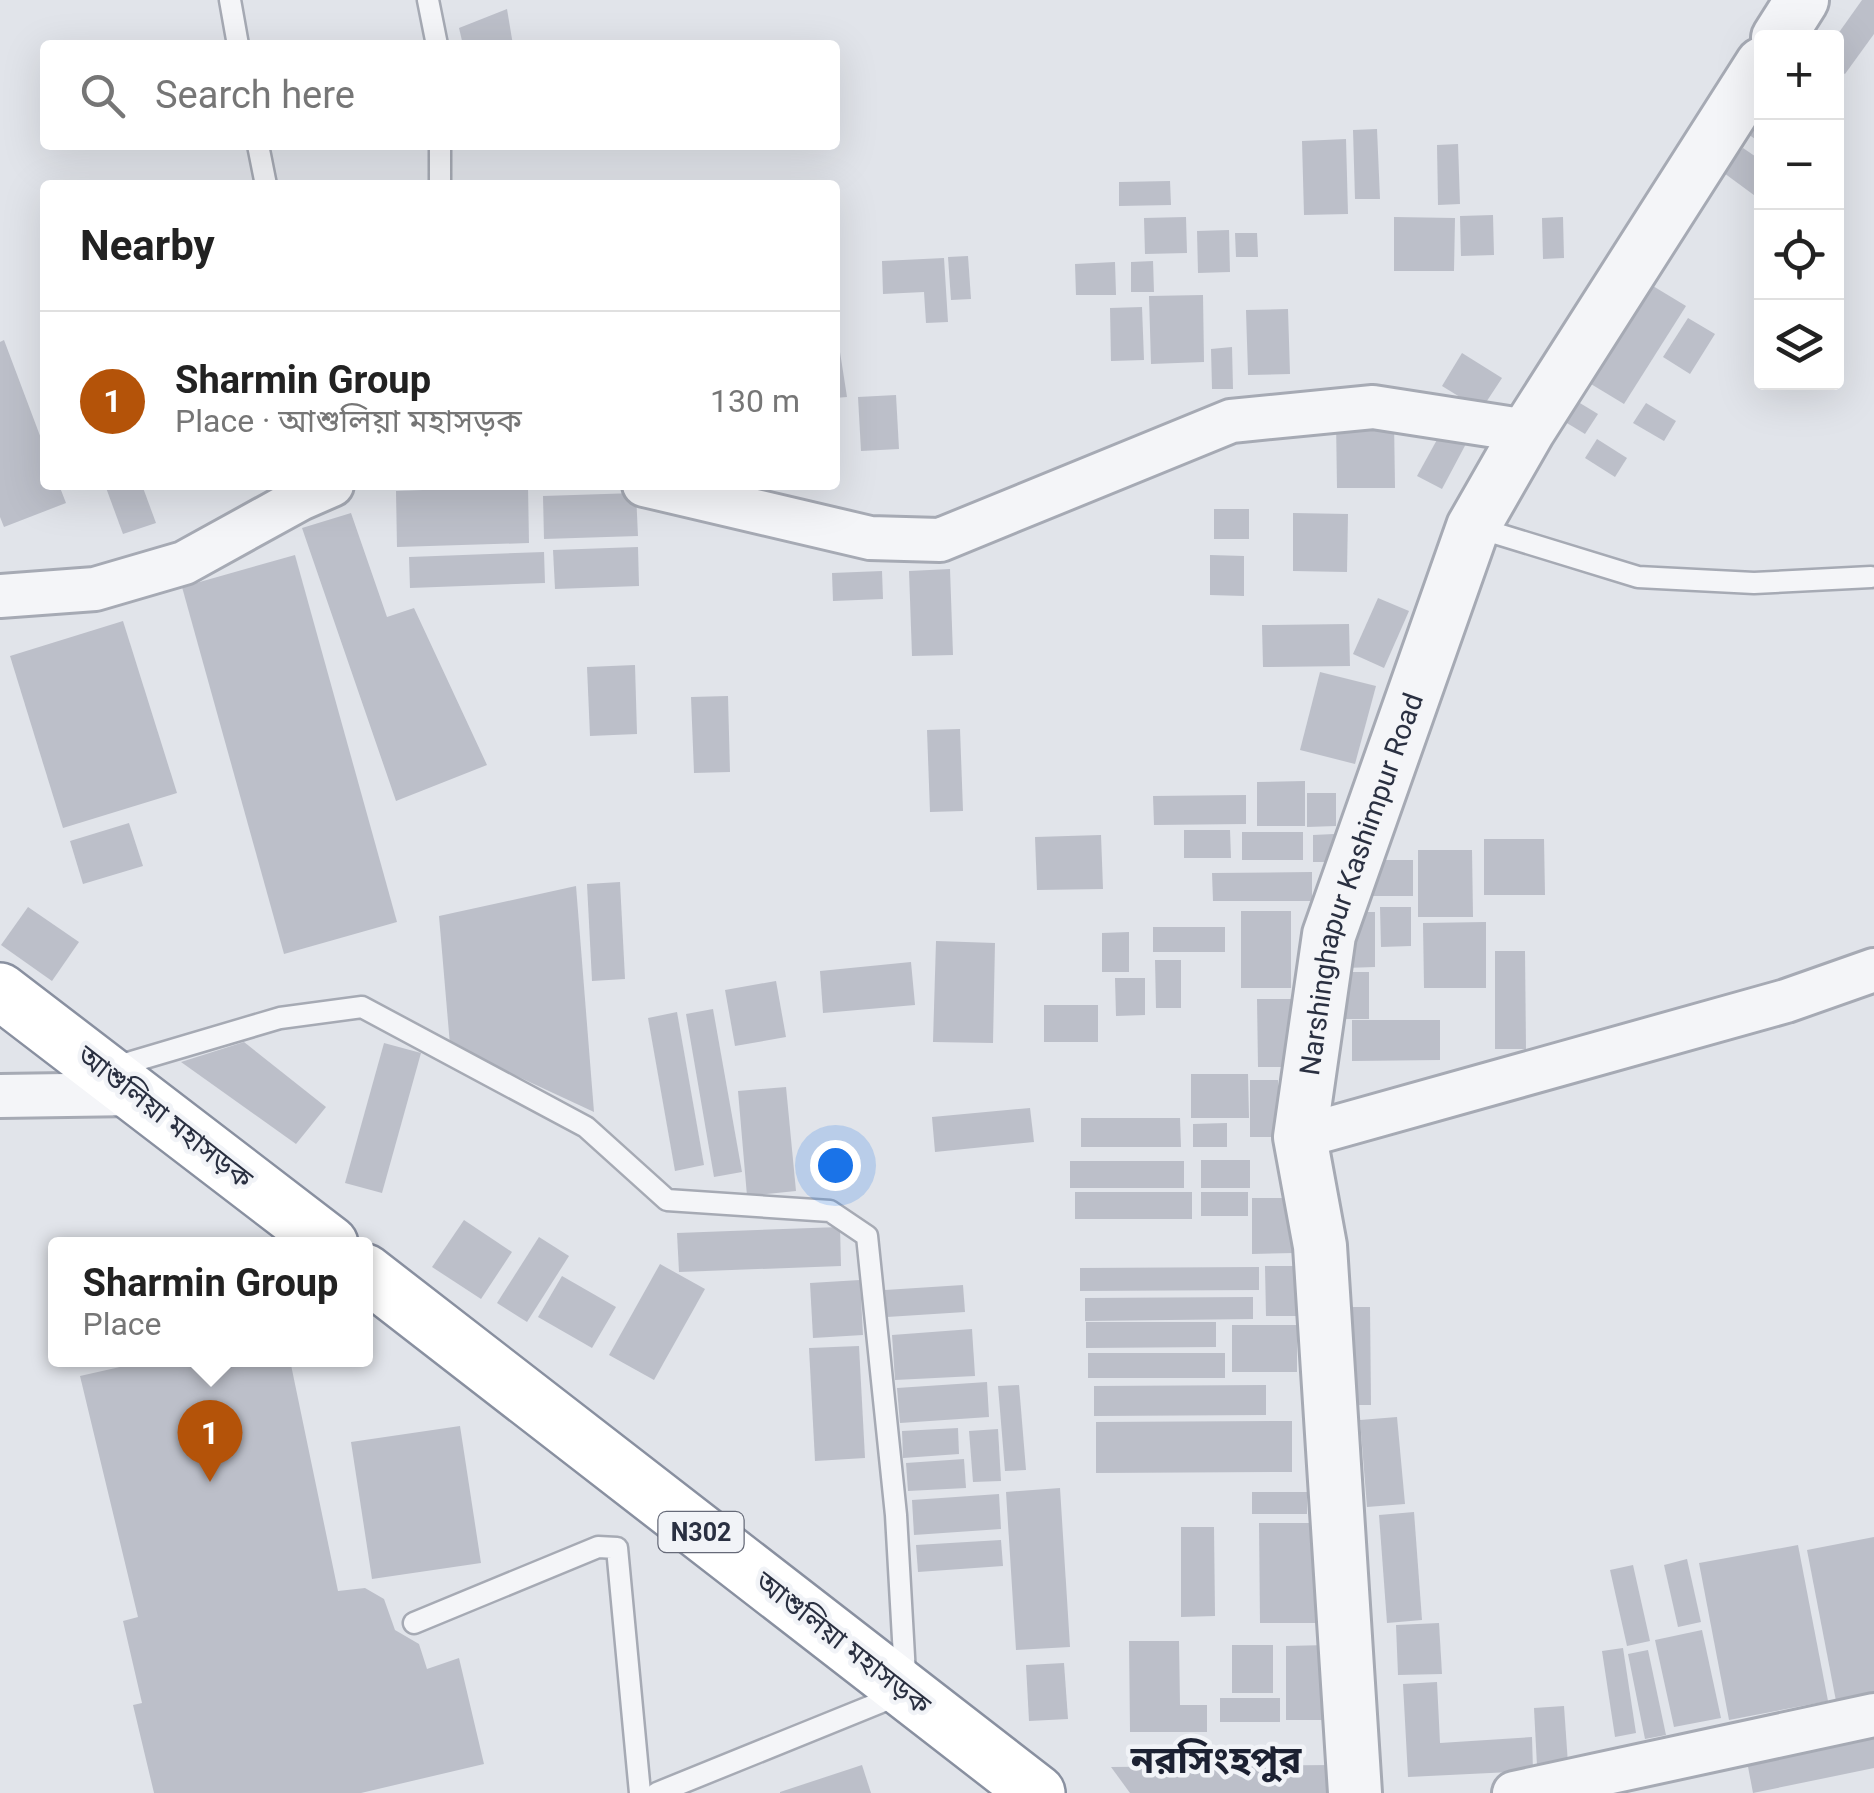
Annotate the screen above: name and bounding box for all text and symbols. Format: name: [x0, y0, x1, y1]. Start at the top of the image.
map controls: [1754, 30, 1844, 390]
button: +: [1754, 30, 1844, 120]
search box: [40, 40, 840, 150]
icon: search: [75, 68, 130, 123]
text: Search here: [155, 73, 355, 117]
button: −: [1754, 120, 1844, 210]
button: locate: [1754, 210, 1844, 300]
text: Nearby: [80, 221, 215, 270]
button: layers: [1754, 300, 1844, 390]
text: Sharmin Group: [175, 358, 431, 402]
text: 1: [103, 382, 122, 420]
text: 130 m: [710, 382, 800, 420]
text: Place · আশুলিয়া মহাসড়ক: [175, 402, 522, 440]
street label: Narshinghapur Kashimpur Road: [1293, 689, 1430, 1077]
street label: আশুলিয়া মহাসড়ক: [70, 1038, 259, 1196]
your location: [810, 1140, 861, 1191]
popup: [48, 1237, 373, 1367]
text: Sharmin Group: [82, 1261, 339, 1305]
text: Place: [82, 1305, 162, 1343]
pin: 1: [178, 1400, 242, 1482]
road number: N302: [658, 1512, 744, 1552]
street label: আশুলিয়া মহাসড়ক: [748, 1564, 937, 1722]
district label: নরসিংহপুর: [1130, 1738, 1302, 1783]

